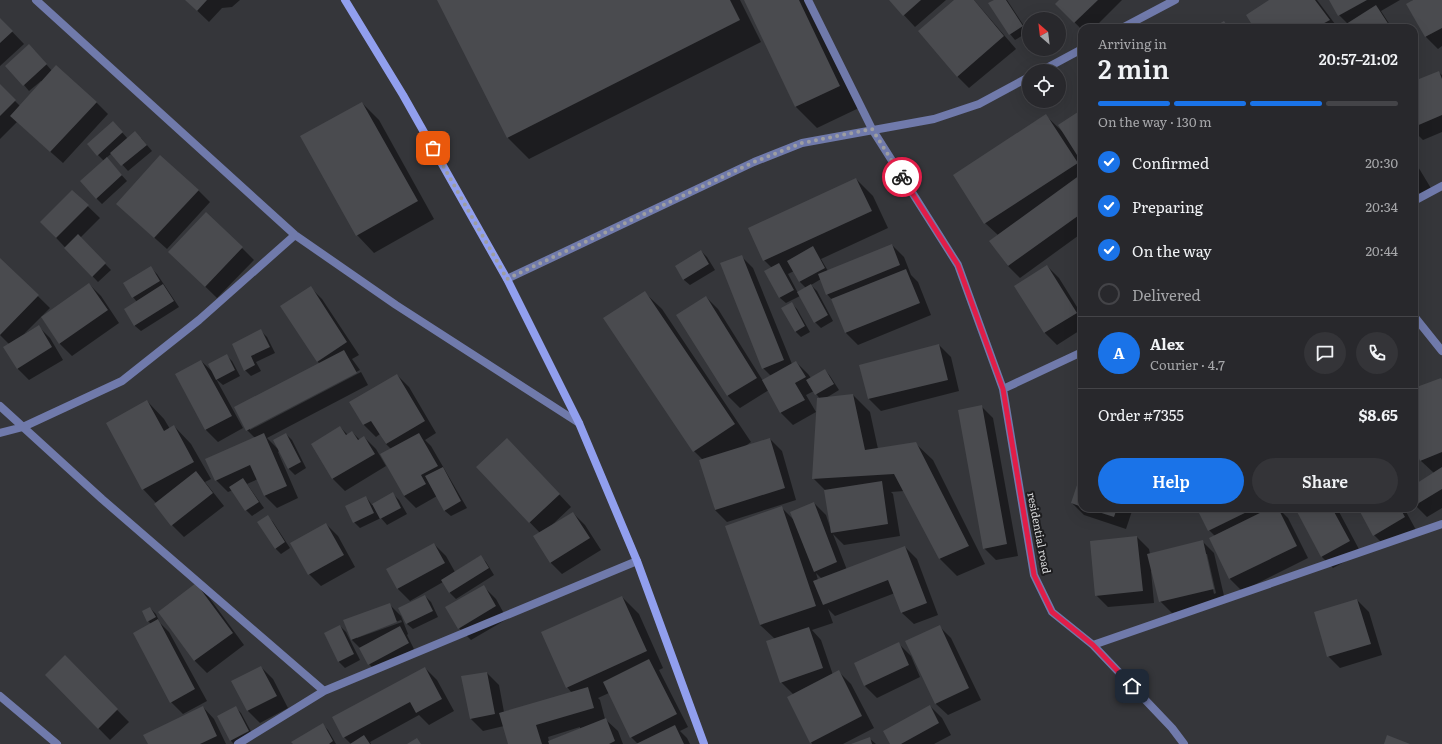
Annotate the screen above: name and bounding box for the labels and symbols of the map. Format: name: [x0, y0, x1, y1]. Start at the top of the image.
north arrow: [1022, 12, 1066, 56]
pin: [416, 131, 450, 165]
courier: [882, 157, 922, 197]
street label: residential road: [1024, 491, 1056, 575]
pin: [1115, 669, 1149, 703]

